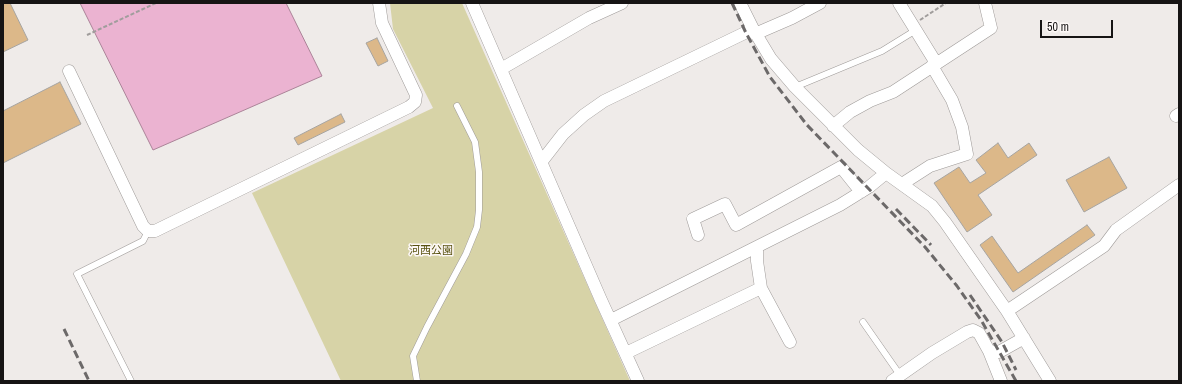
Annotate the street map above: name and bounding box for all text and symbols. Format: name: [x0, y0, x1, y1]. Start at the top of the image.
scale bar: [1042, 12, 1115, 38]
text: 50 m: [1047, 19, 1069, 35]
park label: 河西公園: [409, 244, 453, 258]

